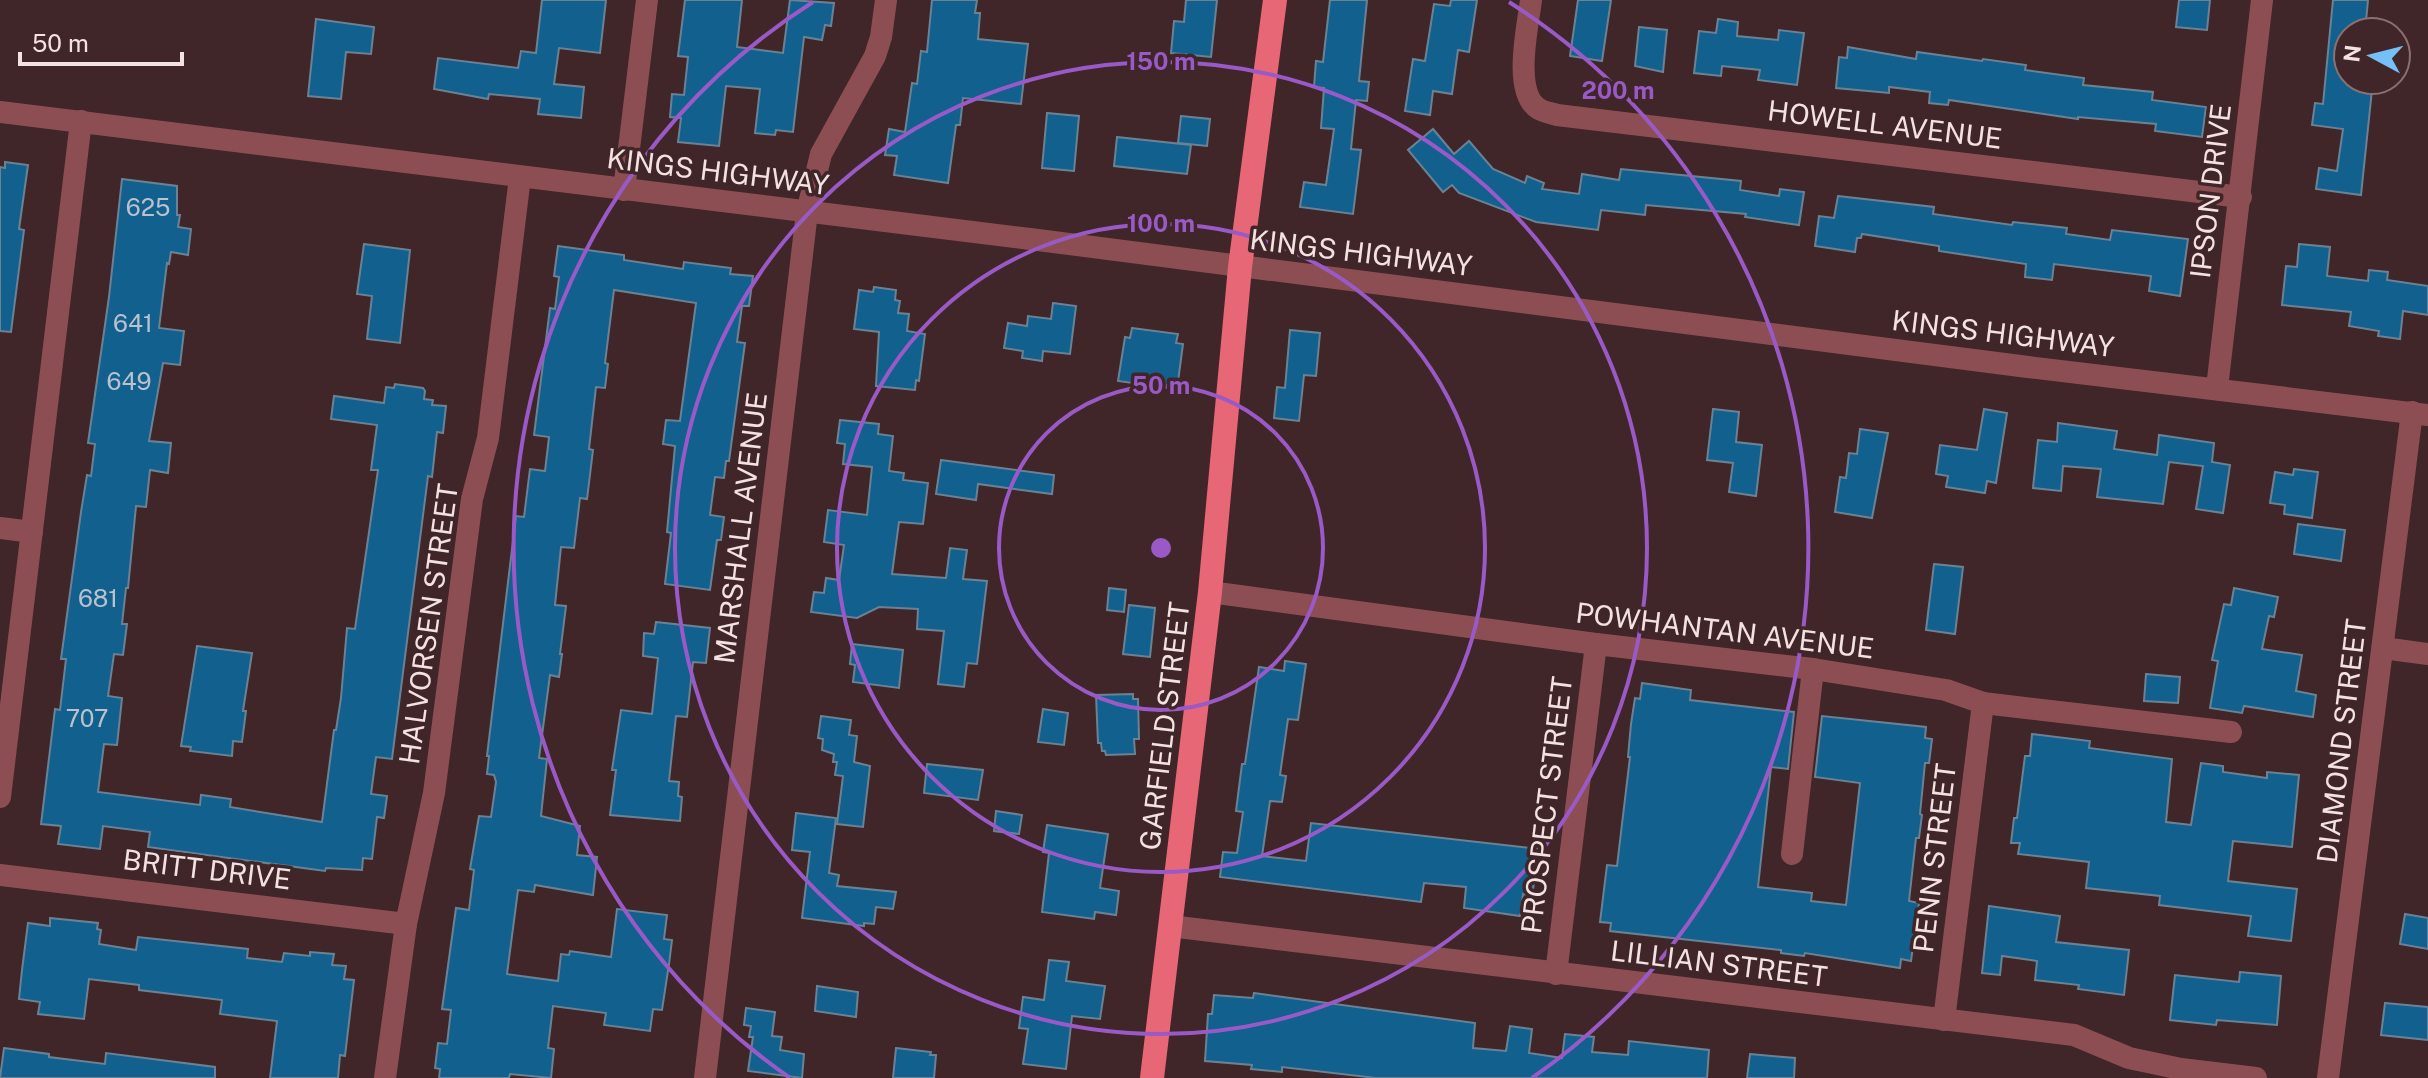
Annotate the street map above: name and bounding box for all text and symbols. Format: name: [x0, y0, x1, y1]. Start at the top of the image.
scale bar: [20, 16, 182, 66]
north arrow: [2332, 16, 2412, 96]
text: 50 m: [32, 29, 89, 57]
text: N: [2338, 43, 2366, 64]
text: 150 m: [1127, 47, 1195, 75]
text: 200 m: [1581, 76, 1655, 104]
street label: HOWELL AVENUE: [1766, 93, 2004, 155]
street label: IPSON DRIVE: [2183, 102, 2237, 280]
street label: KINGS HIGHWAY: [605, 141, 831, 201]
house number: 625: [126, 193, 170, 221]
text: 100 m: [1127, 209, 1195, 237]
street label: KINGS HIGHWAY: [1248, 222, 1474, 282]
street label: KINGS HIGHWAY: [1890, 303, 2116, 363]
house number: 641: [113, 309, 153, 337]
house number: 649: [107, 367, 151, 395]
text: 50 m: [1132, 371, 1190, 399]
street label: MARSHALL AVENUE: [707, 390, 773, 666]
street label: HALVORSEN STREET: [392, 482, 464, 766]
centre of rings: [1147, 534, 1175, 562]
house number: 681: [78, 584, 118, 612]
street label: POWHANTAN AVENUE: [1574, 595, 1876, 665]
street label: GARFIELD STREET: [1132, 600, 1196, 852]
street label: DIAMOND STREET: [2310, 617, 2372, 865]
street label: PROSPECT STREET: [1514, 675, 1578, 935]
house number: 707: [66, 704, 108, 732]
street label: PENN STREET: [1906, 762, 1962, 954]
street label: BRITT DRIVE: [121, 842, 293, 896]
street label: LILLIAN STREET: [1609, 933, 1829, 993]

